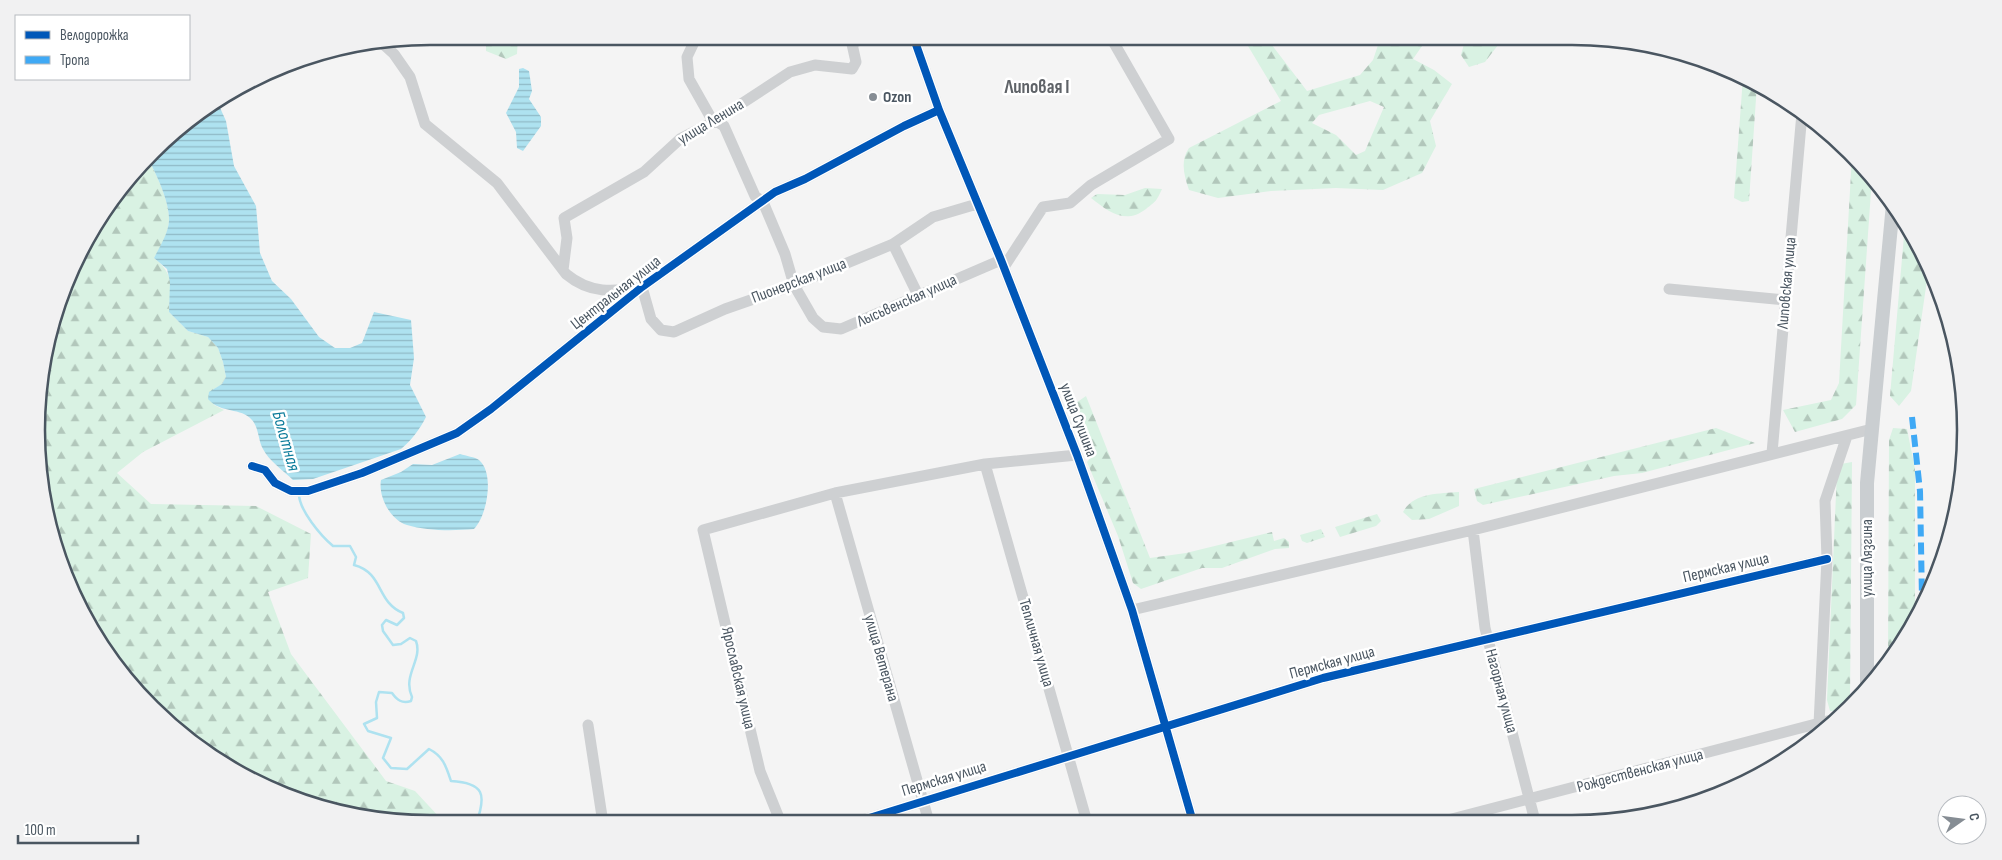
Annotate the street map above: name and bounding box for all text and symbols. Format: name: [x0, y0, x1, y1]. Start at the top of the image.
legend: [15, 15, 190, 80]
text: Велодорожка: [60, 26, 129, 45]
text: Тропа: [60, 51, 90, 70]
district label: Липовая I: [1003, 76, 1070, 99]
place label: Ozon: [883, 88, 911, 107]
marker: Ozon: [867, 91, 879, 103]
street label: улица Ленина: [675, 95, 747, 149]
street label: Липовская улица: [1773, 236, 1800, 331]
street label: Центральная улица: [567, 252, 665, 334]
street label: Пионерская улица: [749, 254, 849, 308]
street label: Лысьвенская улица: [853, 271, 960, 332]
street label: улица Сушина: [1055, 380, 1101, 460]
water label: Болотная: [267, 409, 305, 474]
street label: улица Лязгина: [1858, 519, 1877, 597]
street label: Пермская улица: [1681, 549, 1771, 587]
street label: Тепличная улица: [1014, 597, 1058, 689]
street label: улица Ветерана: [860, 612, 902, 704]
street label: Ярославская улица: [717, 625, 759, 731]
street label: Пермская улица: [1287, 642, 1377, 684]
street label: Нагорная улица: [1481, 647, 1521, 735]
street label: Рождественская улица: [1575, 745, 1705, 797]
street label: Пермская улица: [899, 757, 989, 801]
north arrow: [1937, 795, 1987, 845]
text: С: [1965, 811, 1983, 823]
scale bar: [18, 812, 138, 844]
text: 100 m: [25, 821, 56, 840]

